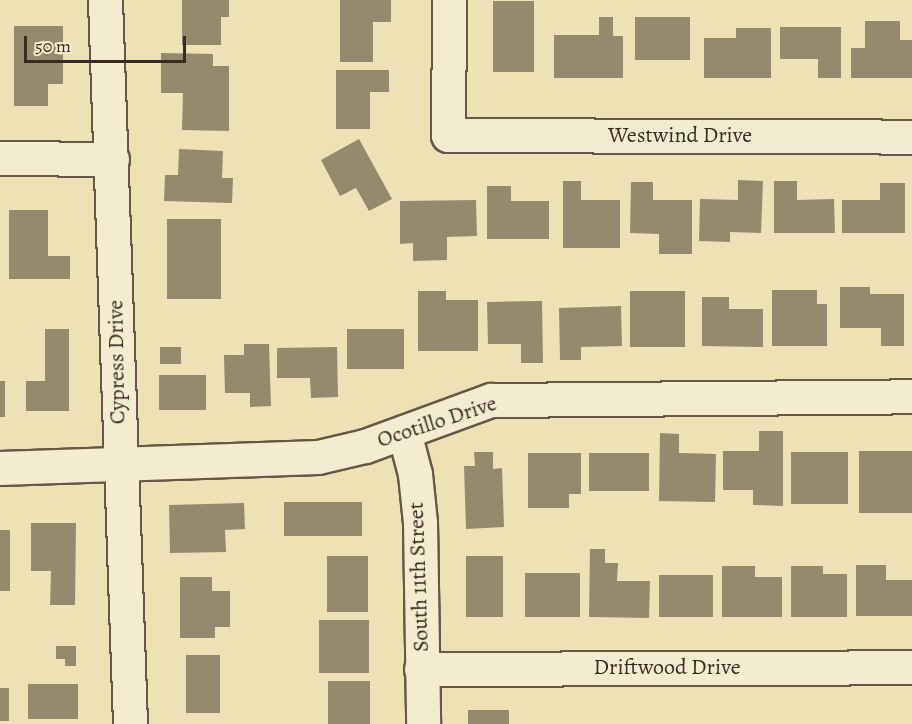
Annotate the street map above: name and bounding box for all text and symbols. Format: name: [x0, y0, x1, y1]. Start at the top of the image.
scale bar: [27, 24, 189, 62]
text: 50 m: [35, 34, 71, 58]
street label: Westwind Drive: [608, 123, 752, 149]
street label: Cypress Drive: [103, 300, 131, 424]
street label: Ocotillo Drive: [374, 390, 500, 454]
street label: South 11th Street: [403, 502, 435, 652]
street label: Driftwood Drive: [593, 655, 741, 681]

